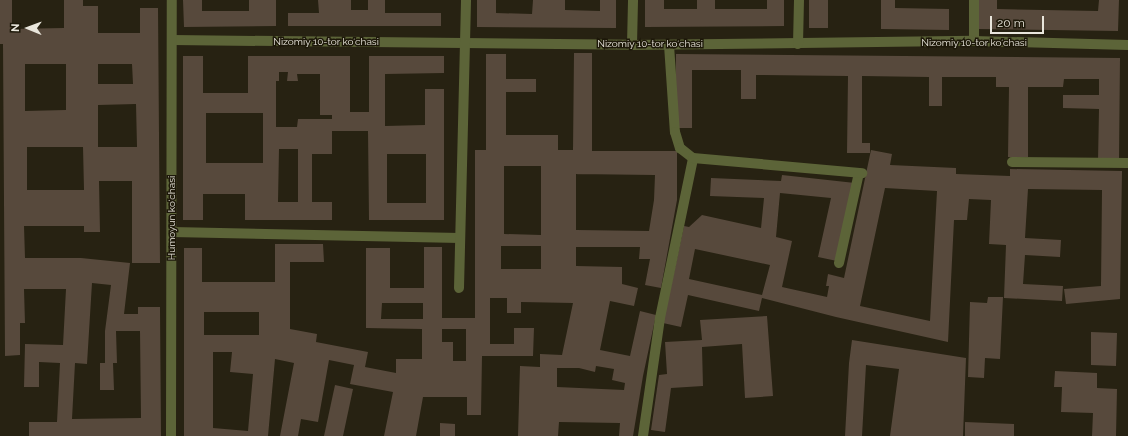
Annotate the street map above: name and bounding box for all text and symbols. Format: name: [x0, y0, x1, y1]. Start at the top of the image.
north arrow: [8, 8, 48, 48]
scale bar: [992, 8, 1046, 34]
text: 20 m: [997, 16, 1025, 30]
text: N: [9, 23, 22, 32]
street label: Nizomiy 10-tor koʻchasi: [273, 36, 379, 48]
street label: Nizomiy 10-tor koʻchasi: [921, 37, 1027, 49]
street label: Nizomiy 10-tor koʻchasi: [597, 38, 703, 50]
street label: Humoyun koʻchasi: [166, 176, 178, 260]

